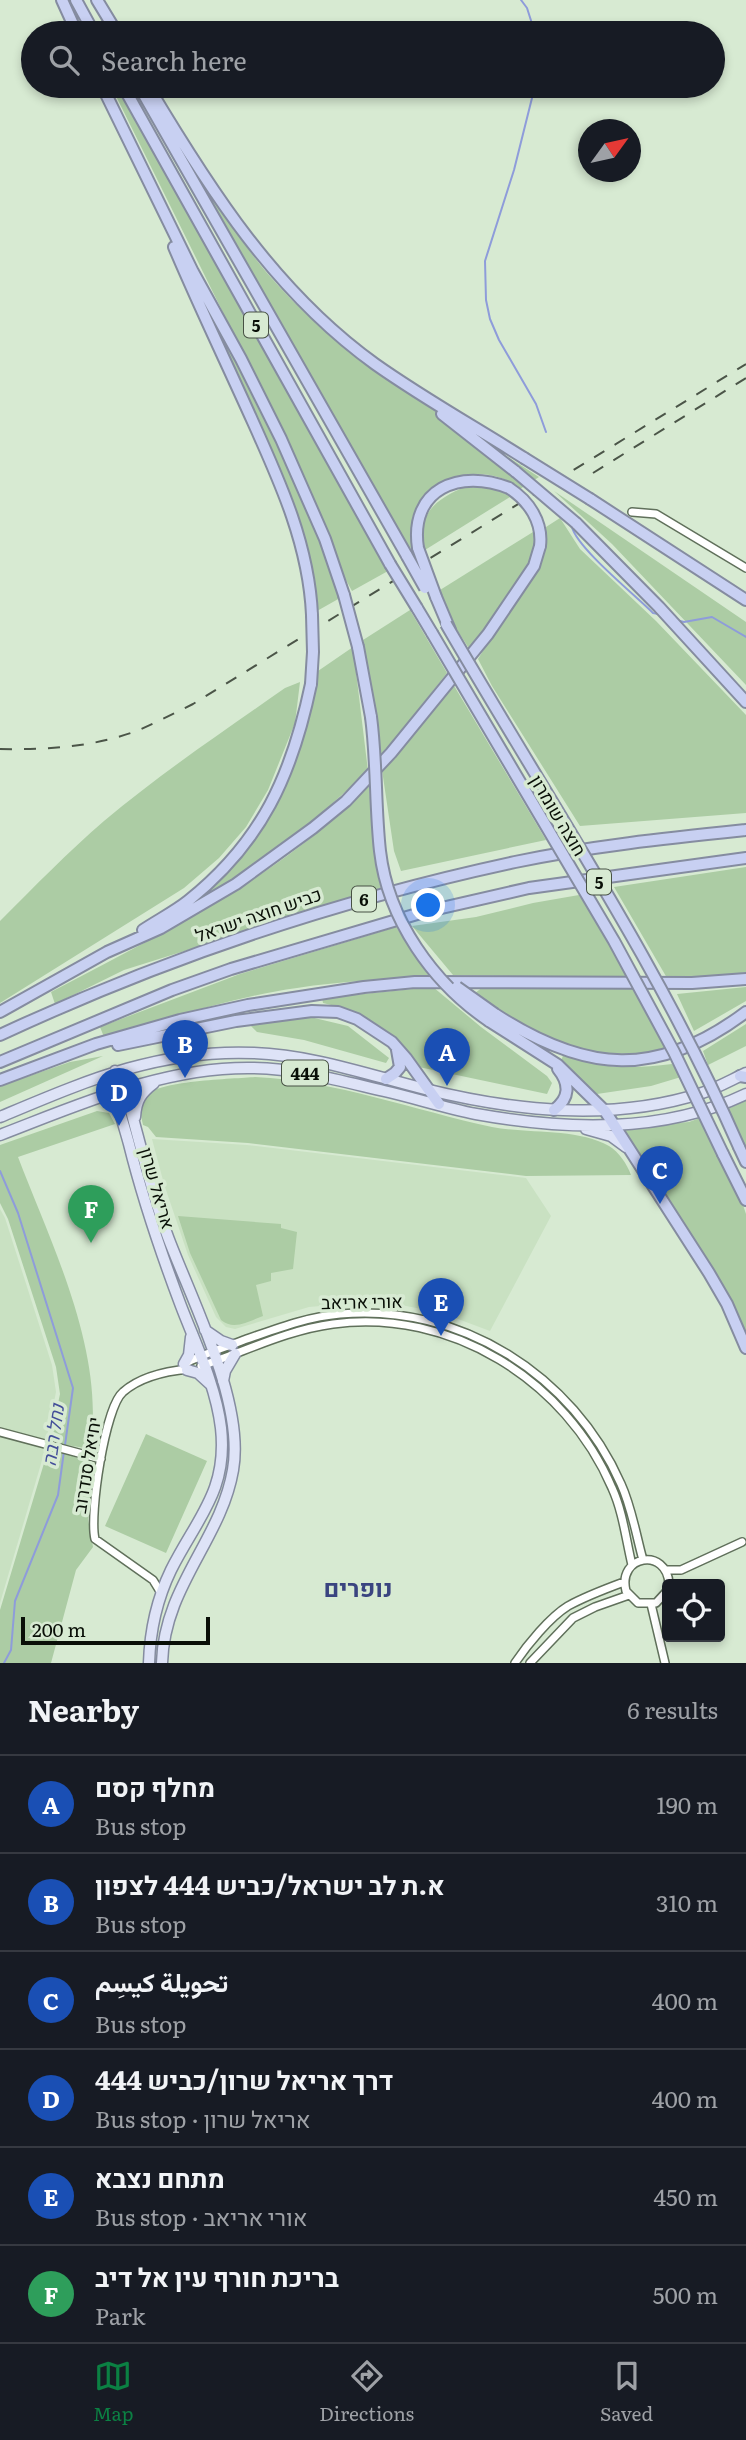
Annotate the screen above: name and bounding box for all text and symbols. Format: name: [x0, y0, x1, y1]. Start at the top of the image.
search box: [21, 21, 725, 98]
text: Search here: [101, 40, 247, 79]
icon: search: [45, 41, 83, 79]
north arrow: [578, 119, 641, 182]
road number: 5: [244, 312, 268, 338]
street label: חוצה שומרון: [524, 769, 594, 861]
road number: 5: [587, 870, 611, 894]
street label: כביש חוצה ישראל: [191, 880, 325, 948]
road number: 6: [352, 886, 376, 911]
your location: [411, 888, 445, 922]
pin: B: [162, 1020, 208, 1078]
pin: A: [424, 1028, 470, 1086]
road number: 444: [282, 1060, 328, 1086]
pin: D: [96, 1068, 142, 1126]
street label: אריאל שרון: [133, 1144, 183, 1232]
pin: C: [637, 1146, 683, 1204]
pin: F: [68, 1185, 114, 1243]
pin: E: [418, 1278, 464, 1336]
street label: אורי אריאב: [321, 1287, 403, 1315]
water label: נחל רבה: [34, 1401, 70, 1468]
street label: יחיאל סנדרוב: [65, 1415, 107, 1515]
district label: נופרים: [324, 1569, 392, 1604]
map controls: [662, 1579, 725, 1642]
button: locate: [662, 1579, 725, 1642]
scale bar: [21, 1614, 210, 1646]
text: 200 m: [32, 1615, 86, 1643]
text: Nearby: [28, 1687, 139, 1731]
text: 6 results: [627, 1692, 718, 1726]
text: מחלף קסם: [95, 1766, 215, 1805]
text: A: [42, 1787, 60, 1821]
text: 190 m: [656, 1787, 718, 1821]
text: Bus stop: [95, 1808, 187, 1842]
text: א.ת לב ישראל/כביש 444 לצפון: [95, 1864, 445, 1903]
text: B: [43, 1885, 59, 1919]
text: 310 m: [656, 1885, 718, 1919]
text: Bus stop: [95, 1906, 187, 1940]
text: تحويلة كيسِم: [95, 1961, 228, 2000]
text: C: [43, 1983, 59, 2017]
text: 400 m: [652, 1983, 718, 2017]
text: Bus stop: [95, 2006, 187, 2040]
text: דרך אריאל שרון/כביש 444: [95, 2059, 393, 2098]
text: D: [42, 2081, 60, 2115]
text: 400 m: [652, 2081, 718, 2115]
text: Bus stop · אריאל שרון: [95, 2101, 311, 2135]
text: מתחם נצבא: [95, 2157, 225, 2196]
text: E: [43, 2179, 59, 2213]
text: 450 m: [653, 2179, 718, 2213]
text: Bus stop · אורי אריאב: [95, 2199, 308, 2233]
text: בריכת חורף עין אל דיב: [95, 2256, 339, 2295]
text: F: [44, 2277, 58, 2311]
text: 500 m: [653, 2277, 718, 2311]
text: Park: [95, 2298, 145, 2332]
tab: Map: [93, 2357, 133, 2427]
tab: Directions: [319, 2357, 414, 2427]
tab: Saved: [600, 2357, 653, 2427]

